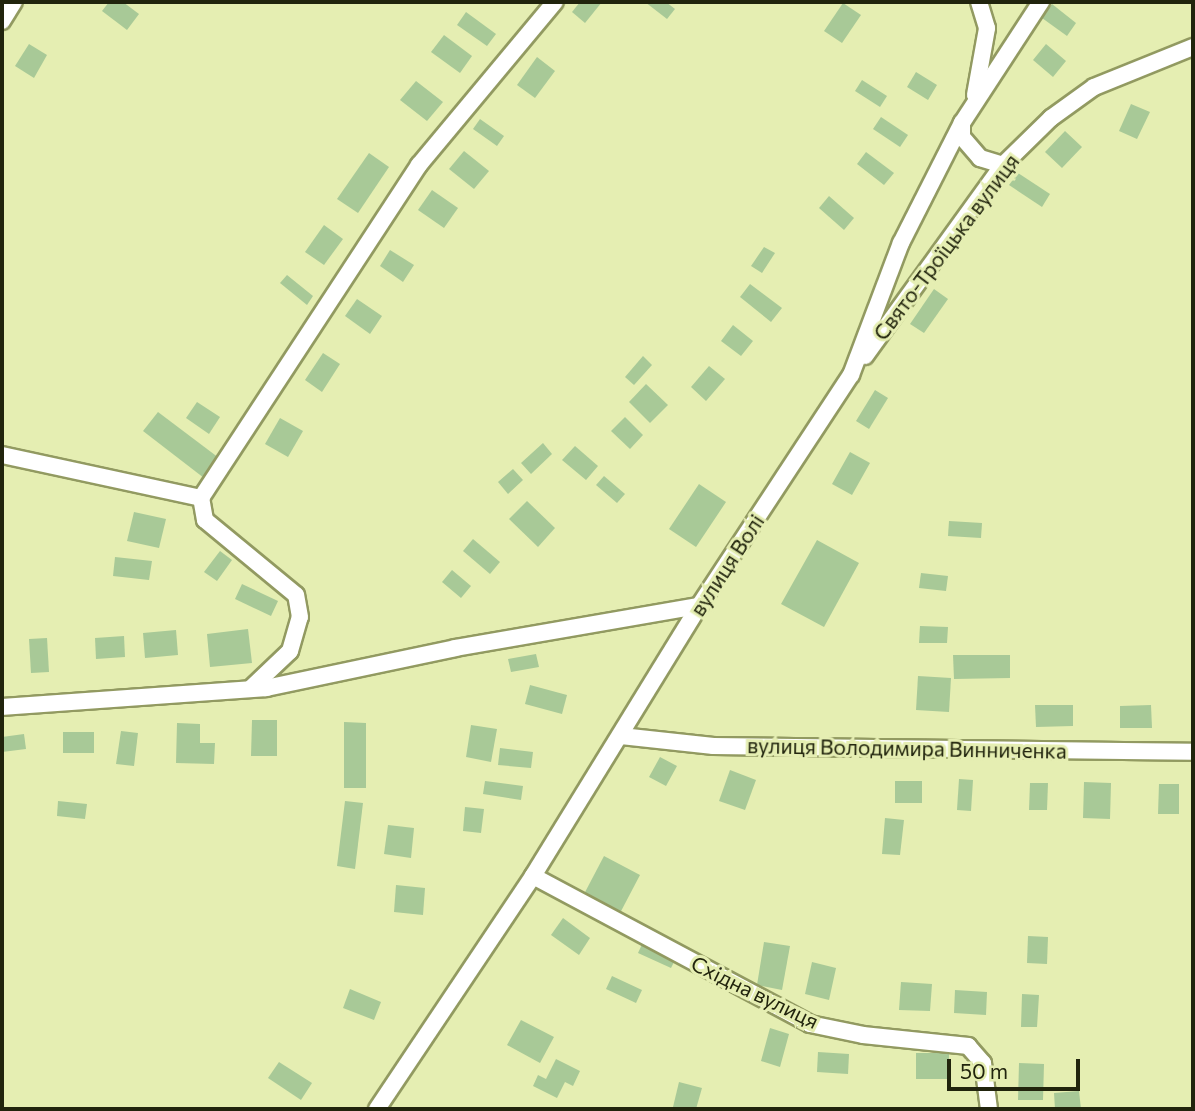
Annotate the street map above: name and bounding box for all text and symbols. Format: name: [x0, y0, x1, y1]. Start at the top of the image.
street label: Свято-Троїцька вулиця: [868, 149, 1024, 345]
street label: вулиця Волі: [685, 509, 769, 621]
street label: вулиця Володимира Винниченка: [747, 733, 1067, 763]
street label: Східна вулиця: [687, 950, 823, 1034]
scale bar: [950, 1044, 1083, 1088]
text: 50 m: [960, 1058, 1008, 1083]

